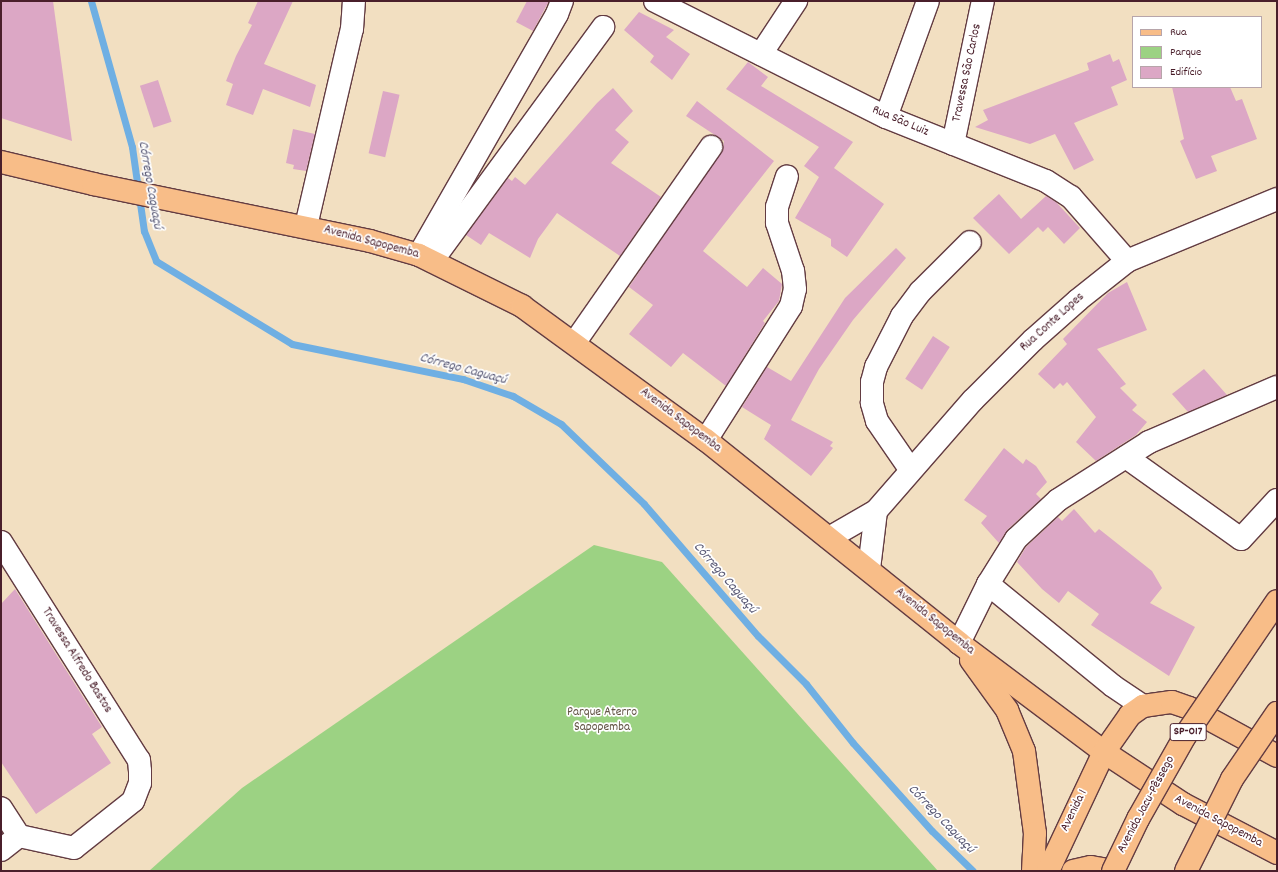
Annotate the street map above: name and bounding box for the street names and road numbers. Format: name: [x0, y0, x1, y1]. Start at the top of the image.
street label: Travessa São Carlos: [950, 22, 986, 124]
street label: Rua São Luiz: [869, 103, 931, 141]
street label: Avenida Sapopemba: [322, 223, 420, 263]
street label: Rua Conte Lopes: [1018, 290, 1088, 356]
street label: Avenida Sapopemba: [636, 385, 724, 457]
street label: Avenida Sapopemba: [891, 585, 977, 659]
street label: Travessa Alfredo Bastos: [37, 605, 115, 717]
road number: SP-017: [1169, 722, 1207, 742]
street label: Avenida Jacu-Pêssego: [1115, 754, 1179, 856]
street label: Avenida 1: [1058, 788, 1092, 834]
street label: Avenida Sapopemba: [1171, 792, 1265, 852]

